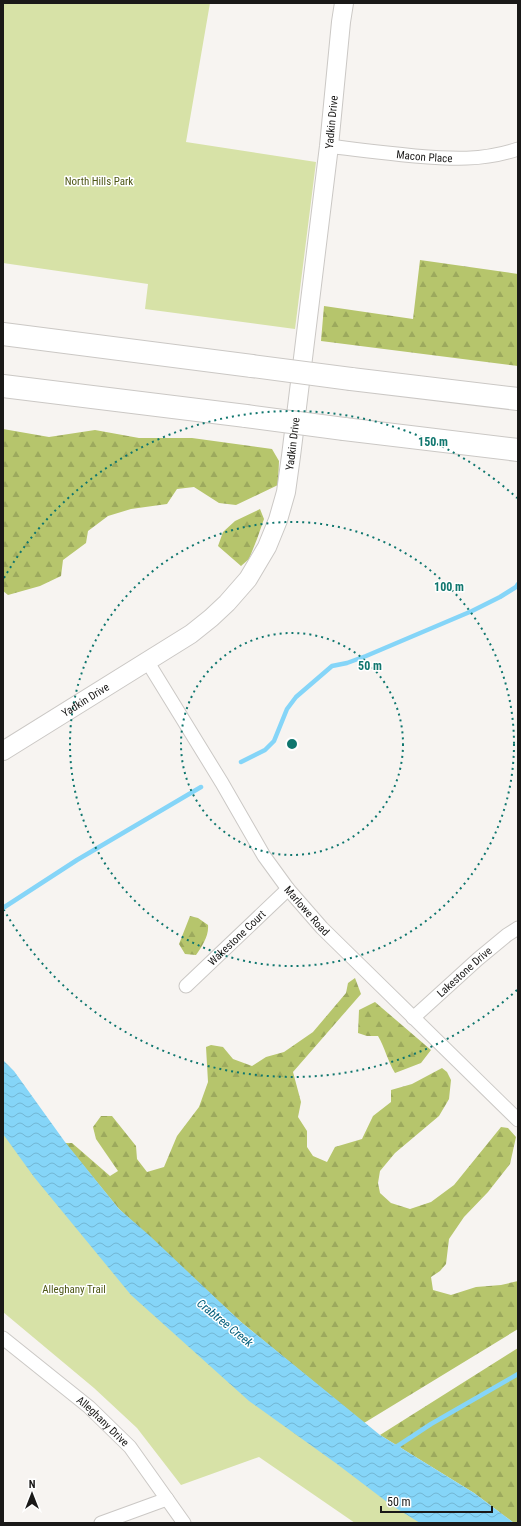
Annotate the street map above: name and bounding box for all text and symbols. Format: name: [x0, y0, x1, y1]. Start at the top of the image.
street label: Yadkin Drive: [323, 95, 341, 150]
street label: Macon Place: [396, 148, 453, 165]
park label: North Hills Park: [65, 175, 133, 188]
street label: Yadkin Drive: [283, 417, 303, 471]
text: 150 m: [418, 435, 448, 449]
text: 100 m: [434, 580, 464, 594]
text: 50 m: [358, 659, 382, 673]
street label: Yadkin Drive: [59, 681, 112, 720]
centre of rings: [285, 737, 299, 751]
street label: Marlowe Road: [281, 883, 332, 939]
street label: Wakestone Court: [206, 908, 268, 968]
street label: Lakestone Drive: [434, 944, 495, 1000]
park label: Alleghany Trail: [42, 1283, 106, 1296]
water label: Crabtree Creek: [194, 1296, 256, 1350]
street label: Alleghany Drive: [74, 1394, 131, 1449]
north arrow: [12, 1474, 52, 1514]
text: N: [29, 1478, 36, 1491]
scale bar: [381, 1488, 492, 1514]
text: 50 m: [387, 1495, 411, 1509]

